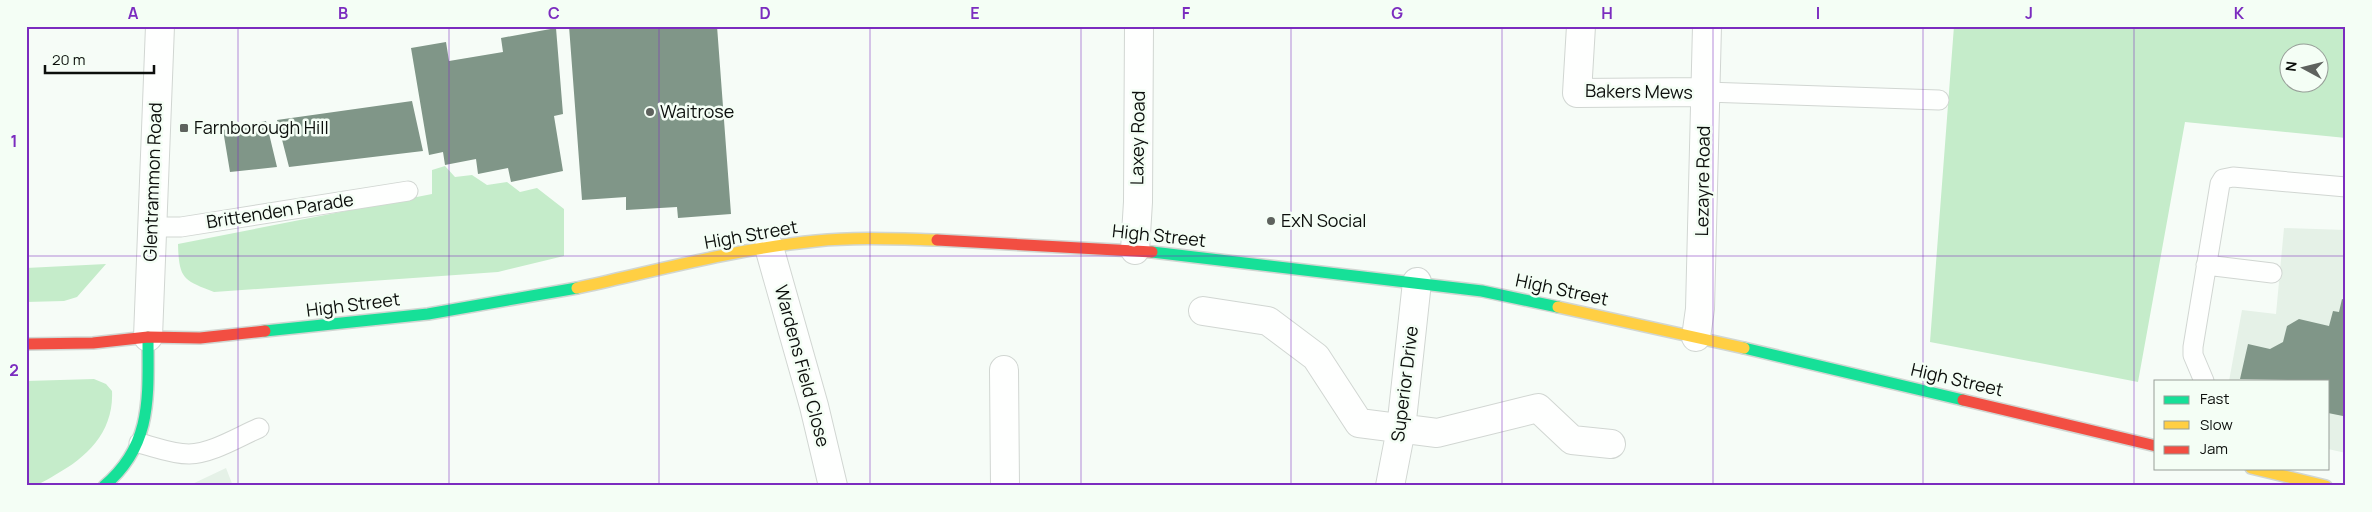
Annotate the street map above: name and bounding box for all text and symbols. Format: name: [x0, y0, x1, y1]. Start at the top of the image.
text: A: [128, 2, 139, 24]
text: B: [338, 2, 348, 24]
text: C: [548, 2, 560, 24]
text: D: [759, 2, 771, 24]
text: E: [970, 2, 980, 24]
text: F: [1182, 2, 1191, 24]
text: G: [1391, 2, 1403, 24]
text: H: [1601, 2, 1613, 24]
text: I: [1816, 2, 1820, 24]
text: J: [2025, 2, 2033, 24]
text: K: [2234, 2, 2245, 24]
scale bar: [45, 42, 154, 74]
north arrow: [2280, 42, 2330, 92]
text: 20 m: [52, 49, 85, 70]
text: N: [2281, 60, 2301, 73]
street label: Bakers Mews: [1585, 78, 1693, 104]
street label: Laxey Road: [1124, 91, 1150, 185]
place label: Waitrose: [660, 99, 734, 123]
street label: Glentrammon Road: [137, 102, 167, 262]
marker: Waitrose: [644, 106, 656, 118]
place label: Farnborough Hill: [194, 115, 329, 139]
marker: Farnborough Hill: [178, 122, 190, 134]
street label: Lezayre Road: [1689, 125, 1715, 237]
text: 1: [10, 130, 18, 152]
street label: Brittenden Parade: [204, 187, 355, 234]
place label: ExN Social: [1281, 208, 1367, 232]
street label: High Street: [702, 214, 799, 254]
marker: ExN Social: [1265, 215, 1277, 227]
street label: High Street: [1111, 218, 1207, 252]
street label: High Street: [1514, 267, 1611, 311]
street label: Wardens Field Close: [770, 282, 836, 449]
street label: High Street: [305, 286, 401, 322]
street label: Superior Drive: [1385, 325, 1423, 443]
street label: High Street: [1909, 357, 2006, 401]
text: 2: [9, 359, 19, 381]
legend: [2154, 380, 2330, 470]
text: Fast: [2200, 388, 2229, 409]
text: Slow: [2200, 414, 2233, 435]
text: Jam: [2200, 438, 2228, 459]

